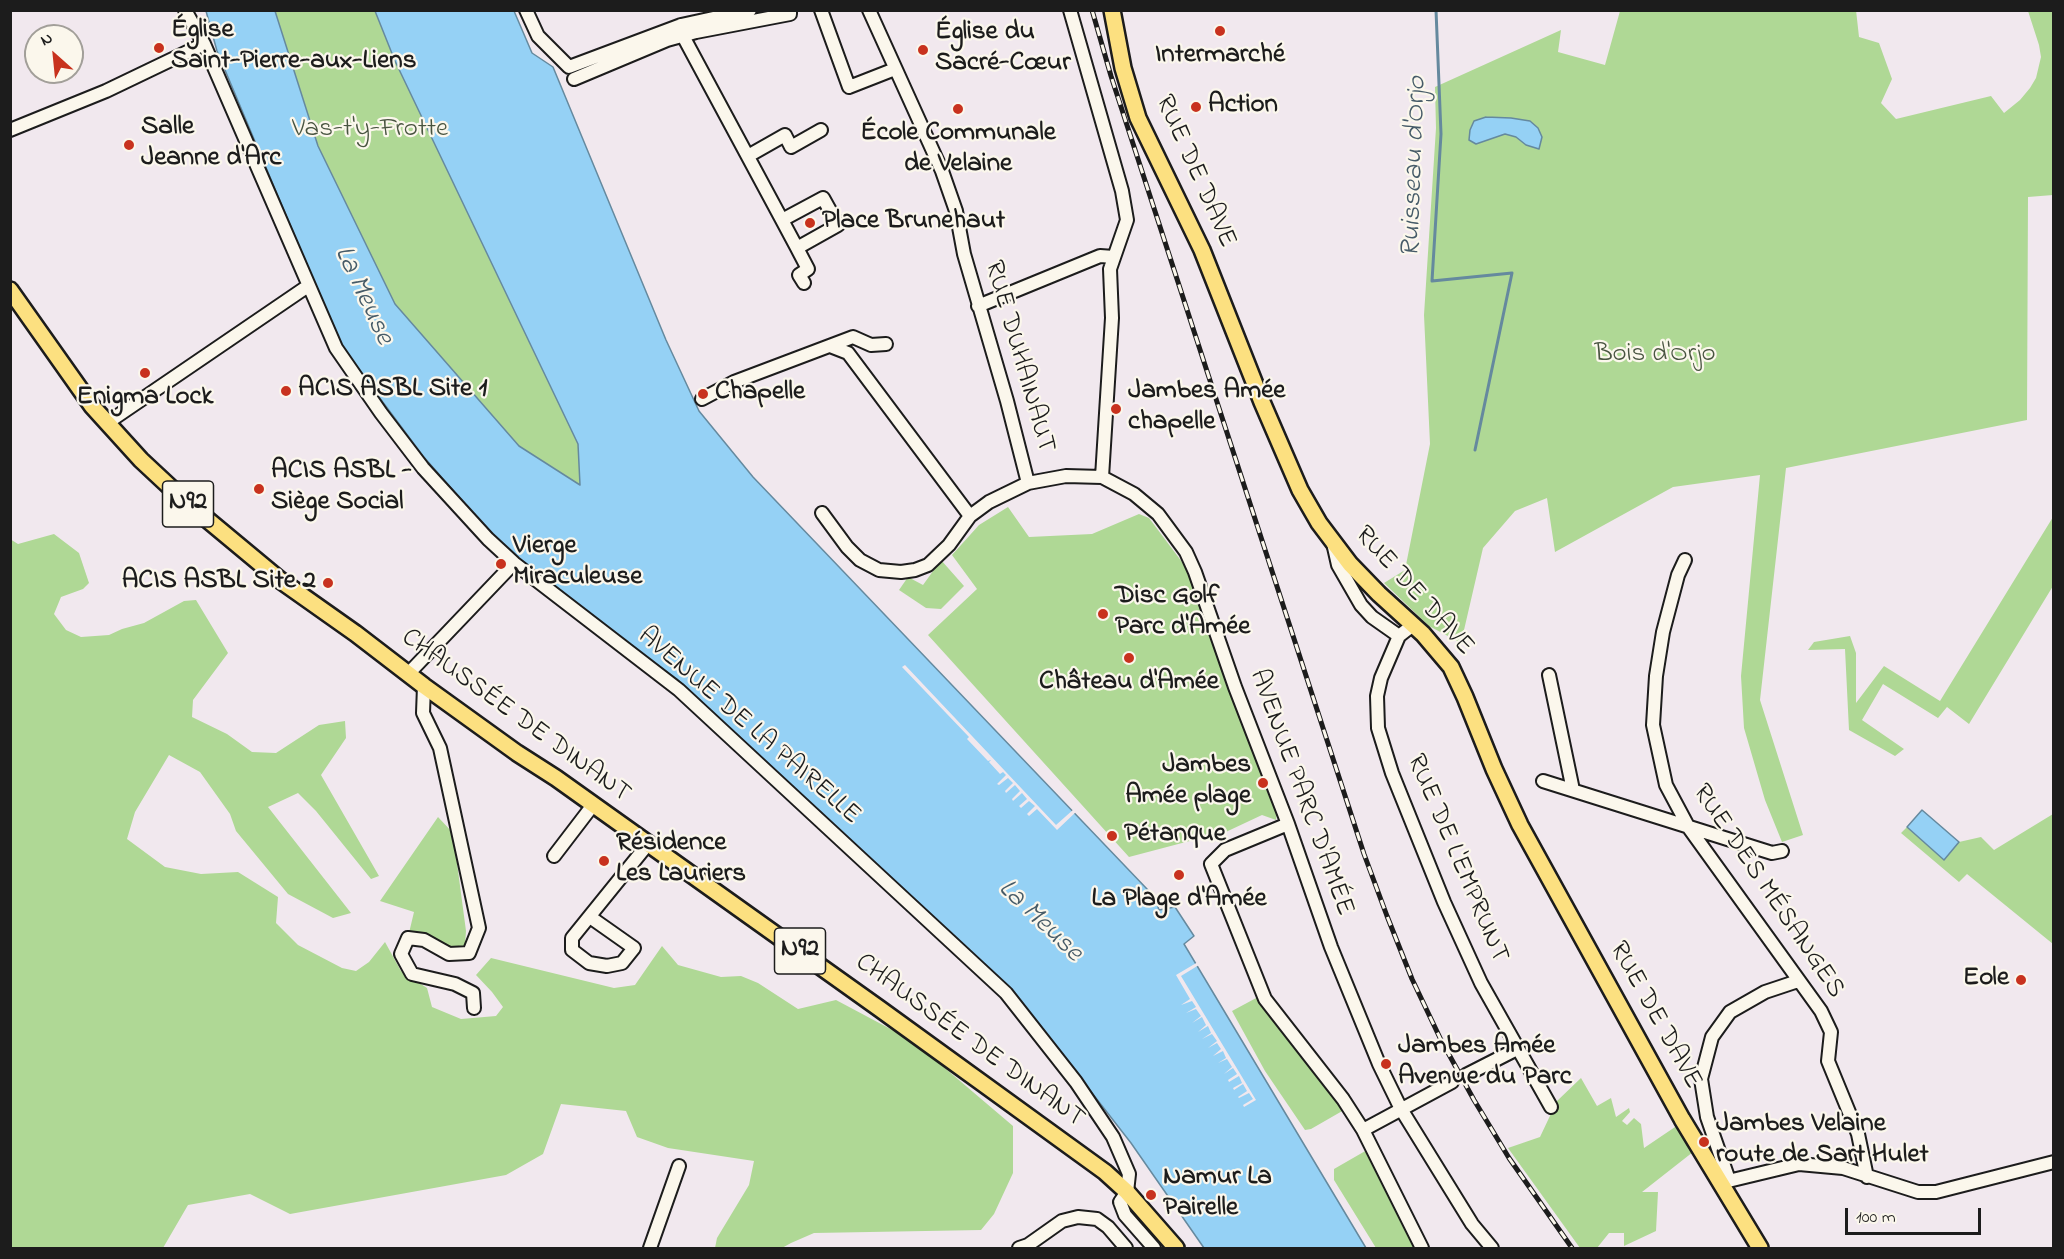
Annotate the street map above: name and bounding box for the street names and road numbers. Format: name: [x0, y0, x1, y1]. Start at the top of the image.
street label: RUE DE DAVE: [1146, 91, 1242, 253]
street label: RUE DUHAINAUT: [975, 257, 1061, 457]
road number: N92: [162, 481, 213, 527]
street label: RUE DE DAVE: [1346, 520, 1480, 664]
street label: AVENUE DE LA PAIRELLE: [630, 621, 866, 833]
street label: CHAUSSÉE DE DINANT: [394, 623, 636, 811]
street label: AVENUE PARC D'AMÉE: [1240, 665, 1360, 921]
street label: RUE DE L'EMPRUNT: [1397, 750, 1515, 968]
street label: RUE DES MÉSANGES: [1683, 779, 1851, 1005]
road number: N92: [774, 928, 826, 974]
street label: RUE DE DAVE: [1600, 937, 1708, 1095]
street label: CHAUSSÉE DE DINANT: [848, 948, 1090, 1136]

